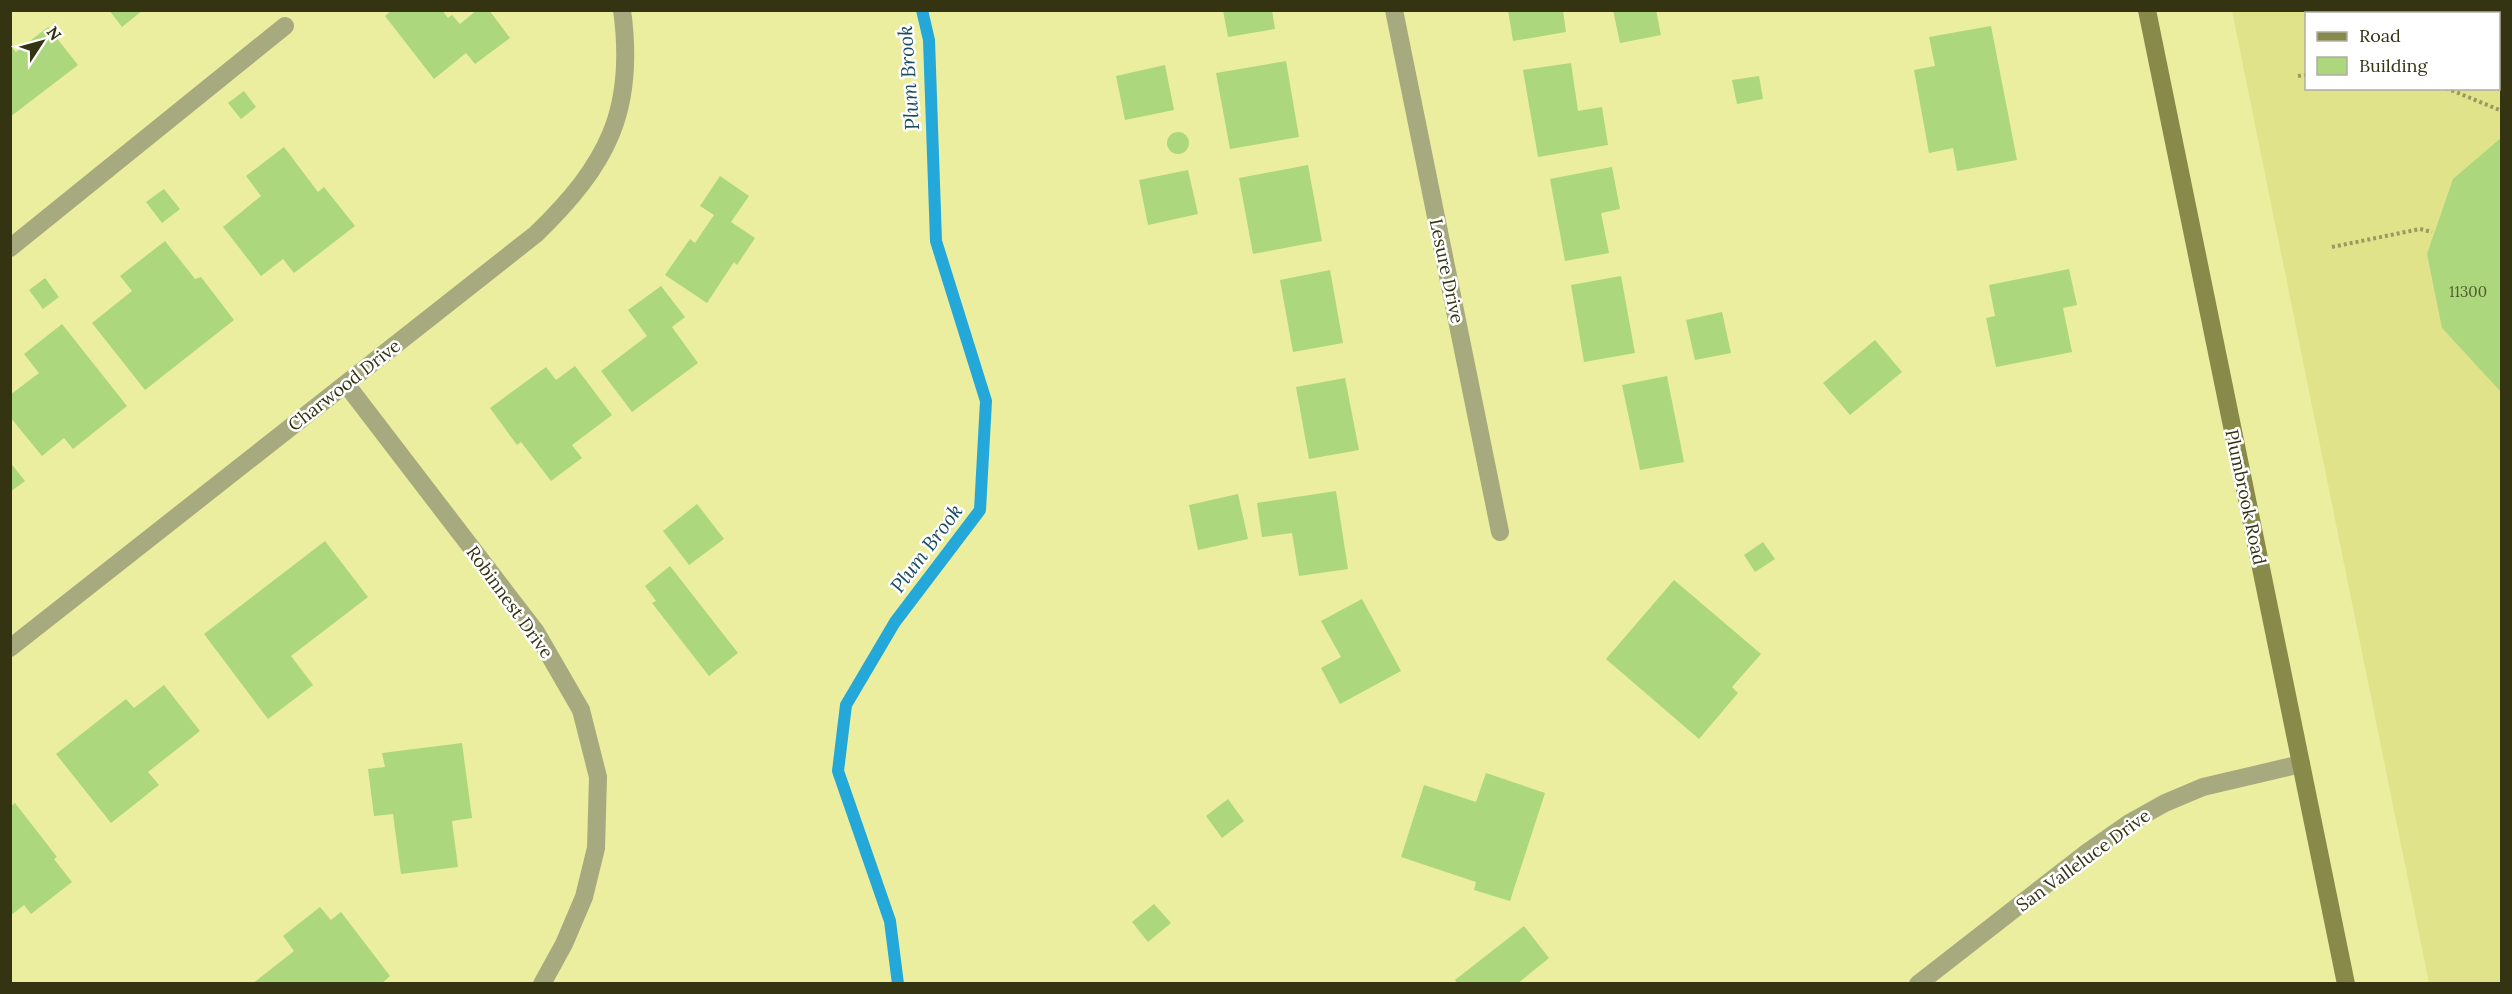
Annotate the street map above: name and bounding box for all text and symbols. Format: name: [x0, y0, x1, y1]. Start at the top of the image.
north arrow: [12, 12, 72, 72]
legend: [2305, 12, 2500, 90]
text: N: [42, 22, 66, 44]
text: Road: [2359, 24, 2401, 47]
water label: Plum Brook: [892, 25, 924, 131]
text: Building: [2359, 54, 2429, 77]
street label: Lesure Drive: [1425, 217, 1469, 326]
house number: 11300: [2449, 282, 2487, 301]
street label: Charwood Drive: [283, 334, 405, 436]
street label: Plumbrook Road: [2220, 427, 2272, 567]
water label: Plum Brook: [884, 499, 968, 597]
street label: Robinnest Drive: [461, 541, 559, 663]
street label: San Valleluce Drive: [2012, 804, 2155, 916]

